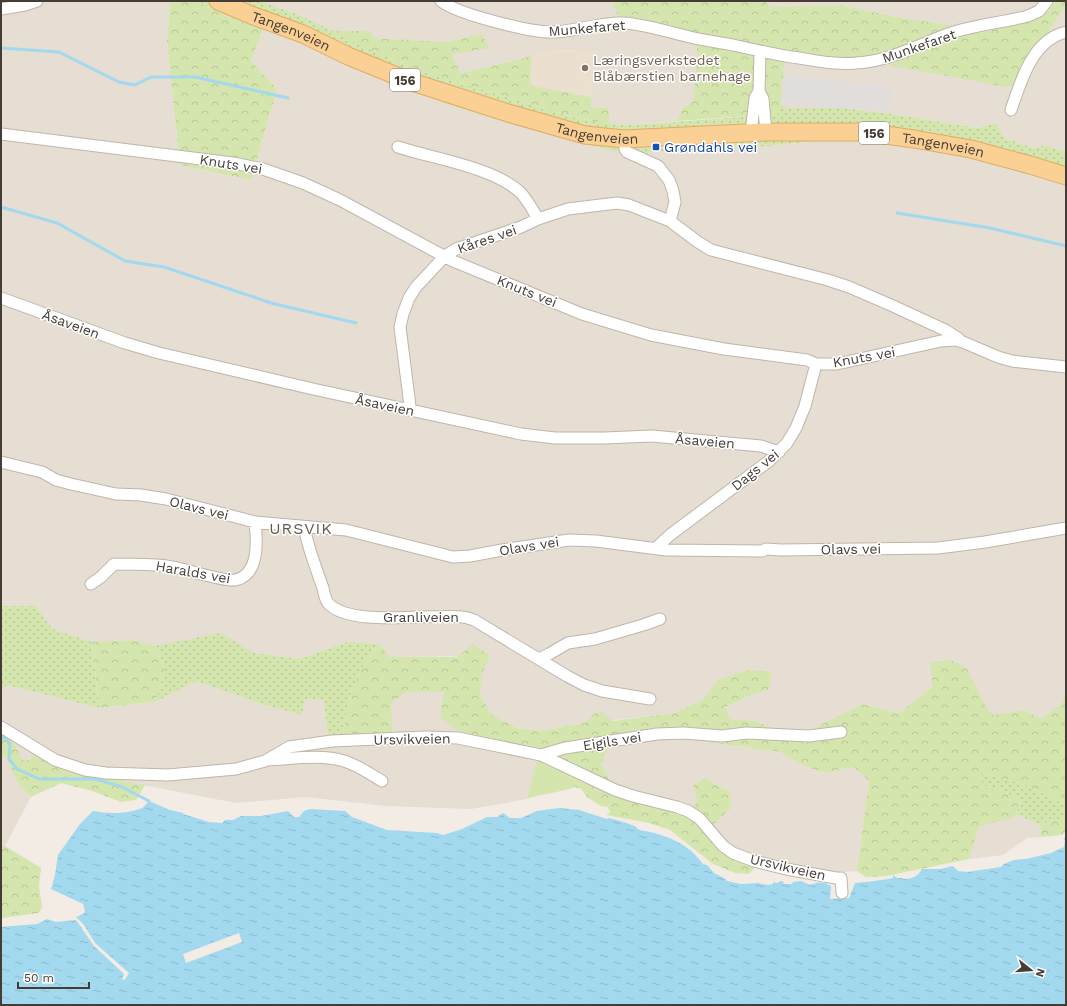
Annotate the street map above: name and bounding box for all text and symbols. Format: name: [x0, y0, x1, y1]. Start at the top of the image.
street label: Tangenveien: [250, 8, 333, 54]
street label: Munkefaret: [548, 17, 626, 39]
street label: Munkefaret: [880, 26, 958, 66]
place label: Læringsverkstedet Blåbærstien barnehage: [593, 52, 751, 84]
marker: Læringsverkstedet Blåbærstien barnehage: [580, 63, 590, 73]
road number: 156: [390, 69, 420, 91]
street label: Tangenveien: [554, 119, 639, 147]
road number: 156: [859, 122, 889, 144]
street label: Tangenveien: [901, 129, 986, 160]
place label: Grøndahls vei: [664, 139, 757, 155]
marker: Grøndahls vei: [651, 142, 661, 152]
street label: Knuts vei: [199, 151, 263, 177]
street label: Kåres vei: [455, 221, 519, 257]
street label: Knuts vei: [495, 272, 559, 310]
street label: Åsaveien: [40, 306, 102, 342]
street label: Knuts vei: [831, 344, 897, 370]
street label: Åsaveien: [354, 391, 416, 419]
street label: Åsaveien: [674, 430, 736, 452]
street label: Dags vei: [728, 446, 782, 494]
street label: Olavs vei: [168, 493, 230, 523]
district label: URSVIK: [269, 519, 333, 538]
street label: Olavs vei: [498, 533, 560, 559]
street label: Olavs vei: [821, 540, 881, 558]
street label: Haralds vei: [154, 558, 232, 586]
street label: Granliveien: [383, 609, 459, 625]
street label: Eigils vei: [582, 728, 642, 754]
street label: Ursvikveien: [373, 730, 451, 748]
street label: Ursvikveien: [749, 851, 827, 883]
north arrow: [1011, 950, 1051, 990]
scale bar: [18, 964, 89, 990]
text: N: [1033, 967, 1047, 979]
text: 50 m: [24, 971, 54, 985]

